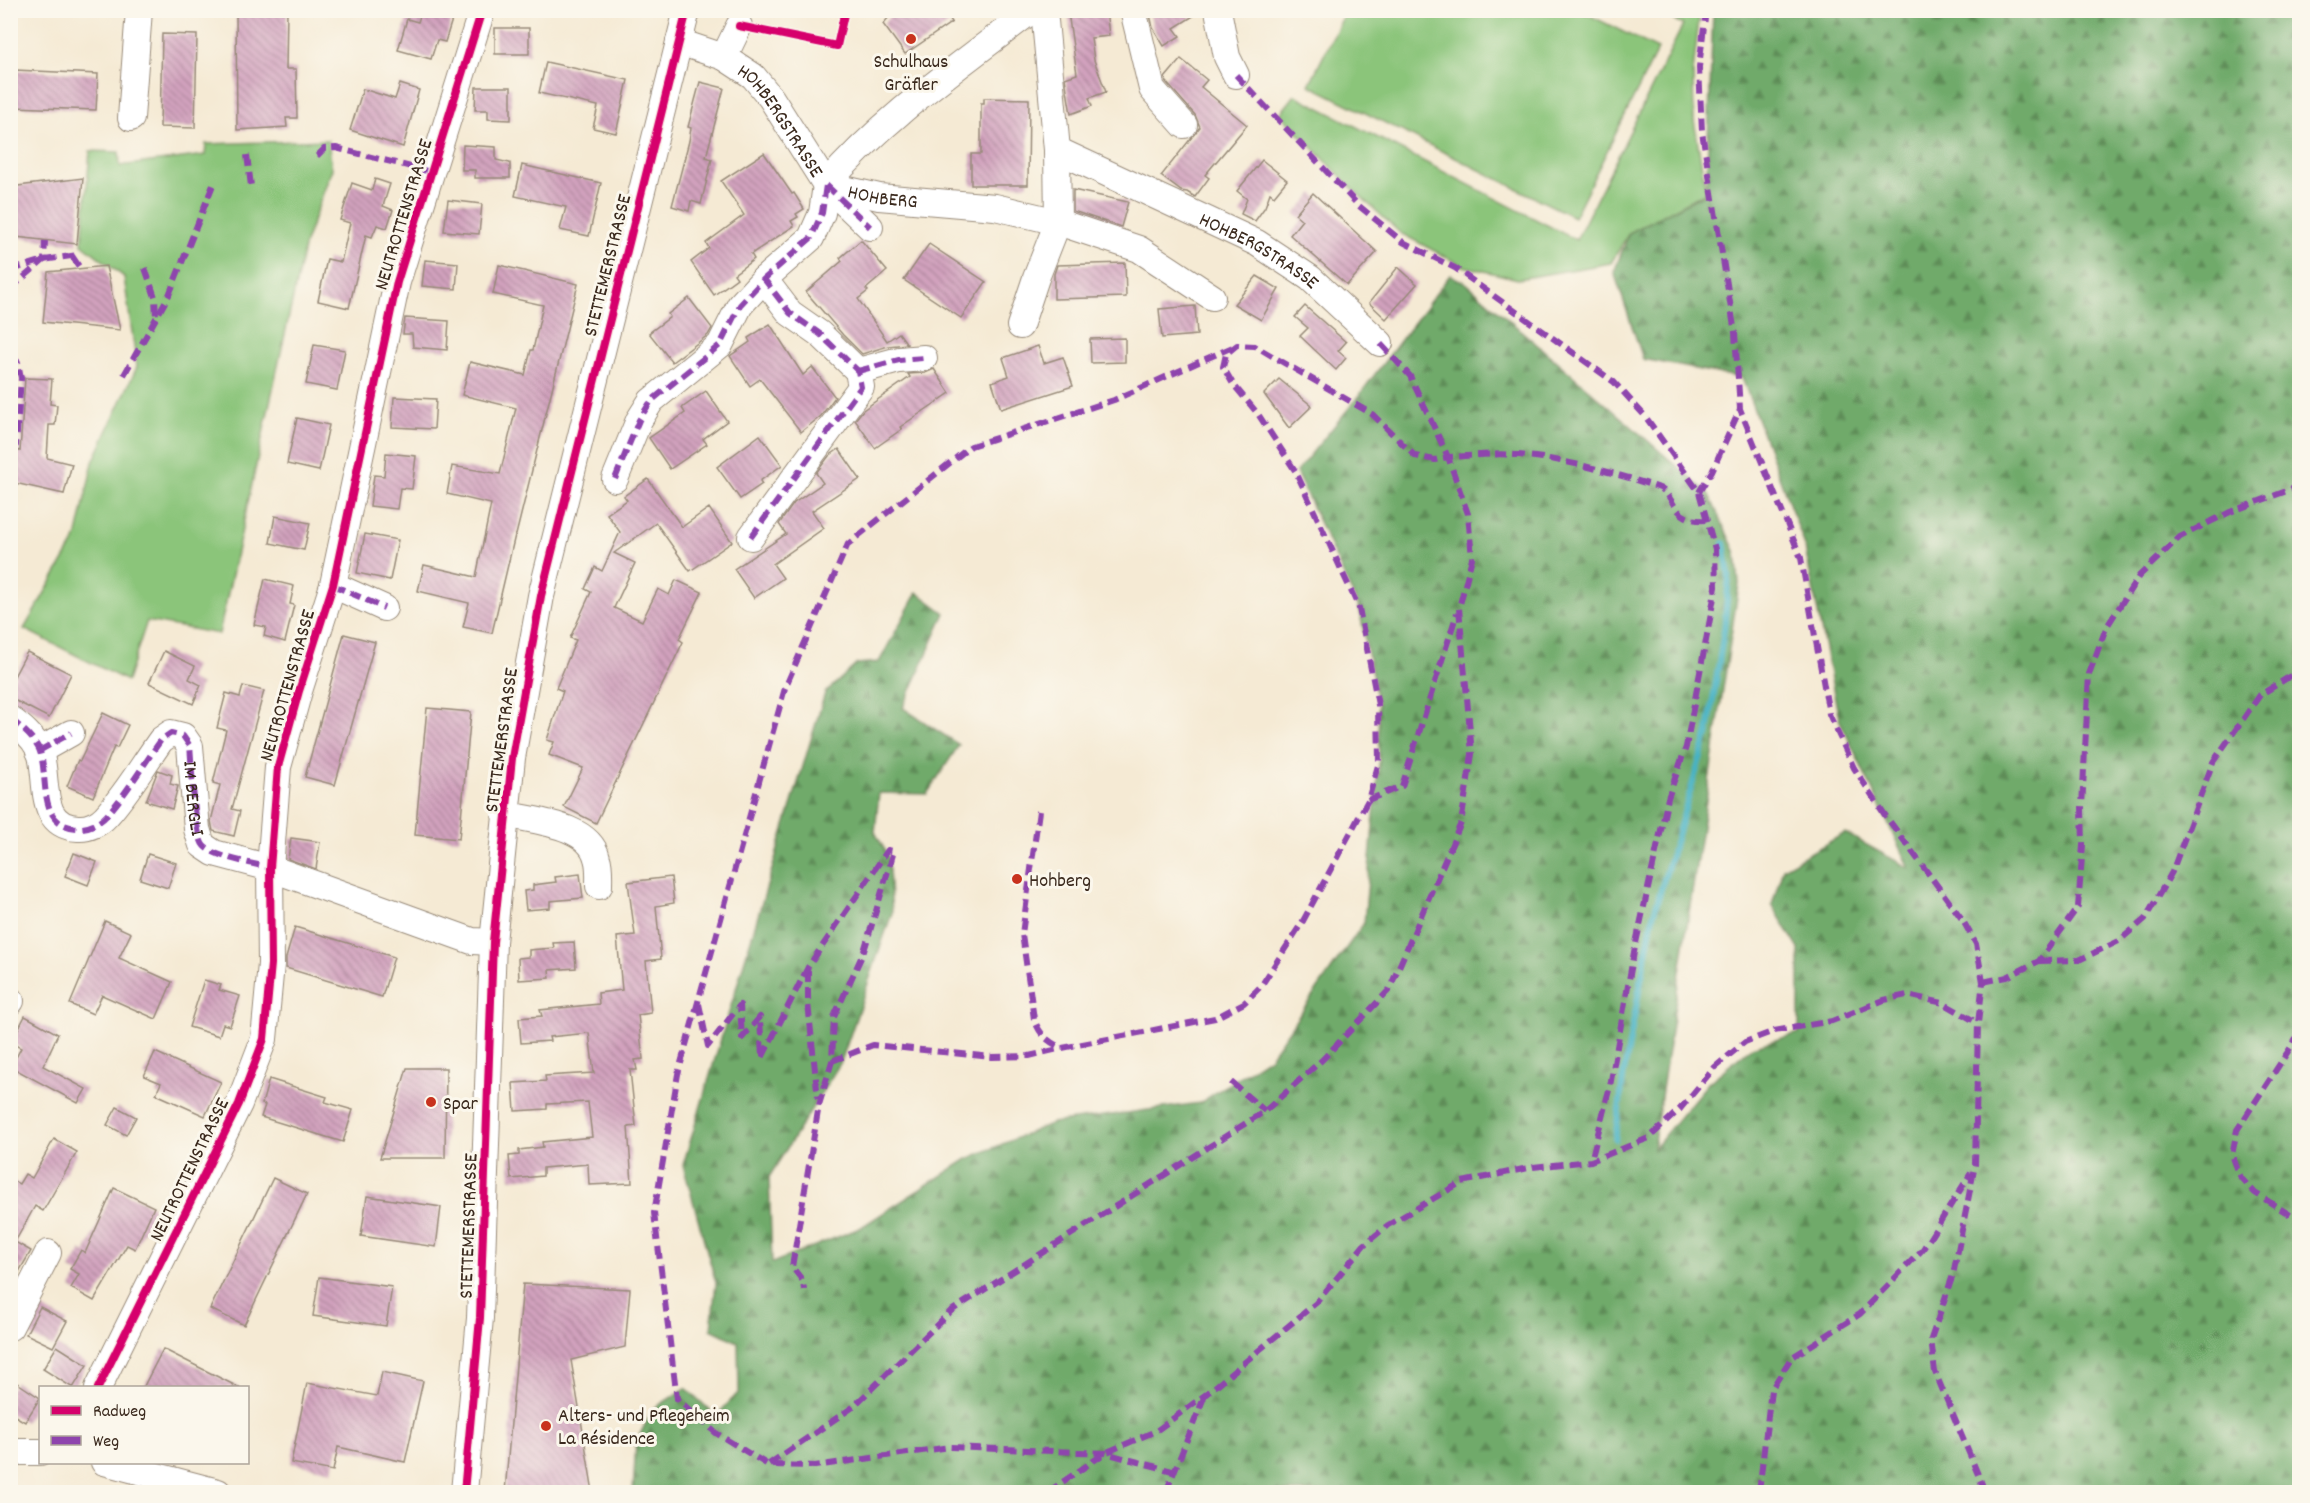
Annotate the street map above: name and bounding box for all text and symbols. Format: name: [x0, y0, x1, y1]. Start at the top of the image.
marker: Schulhaus Gräfler: [904, 32, 918, 46]
place label: Schulhaus Gräfler: [874, 49, 948, 100]
street label: HOHBERGSTRASSE: [731, 58, 829, 184]
street label: NEUTROTTENSTRASSE: [369, 136, 441, 294]
street label: HOHBERG: [844, 179, 919, 217]
street label: STETTEMERSTRASSE: [578, 192, 640, 340]
street label: HOHBERGSTRASSE: [1194, 207, 1324, 297]
street label: NEUTROTTENSTRASSE: [254, 607, 324, 765]
street label: STETTEMERSTRASSE: [479, 666, 527, 815]
street label: IM BERGLI: [174, 760, 210, 839]
place label: Hohberg: [1029, 868, 1091, 896]
marker: Hohberg: [1010, 872, 1024, 886]
place label: Spar: [443, 1091, 478, 1119]
street label: NEUTROTTENSTRASSE: [144, 1094, 238, 1247]
marker: Spar: [424, 1095, 438, 1109]
street label: STETTEMERSTRASSE: [453, 1153, 487, 1299]
legend: [39, 1386, 249, 1464]
text: Radweg: [93, 1400, 146, 1425]
place label: Alters- und Pflegeheim La Résidence: [558, 1403, 730, 1454]
marker: Alters- und Pflegeheim La Résidence: [539, 1419, 553, 1433]
text: Weg: [93, 1430, 119, 1455]

